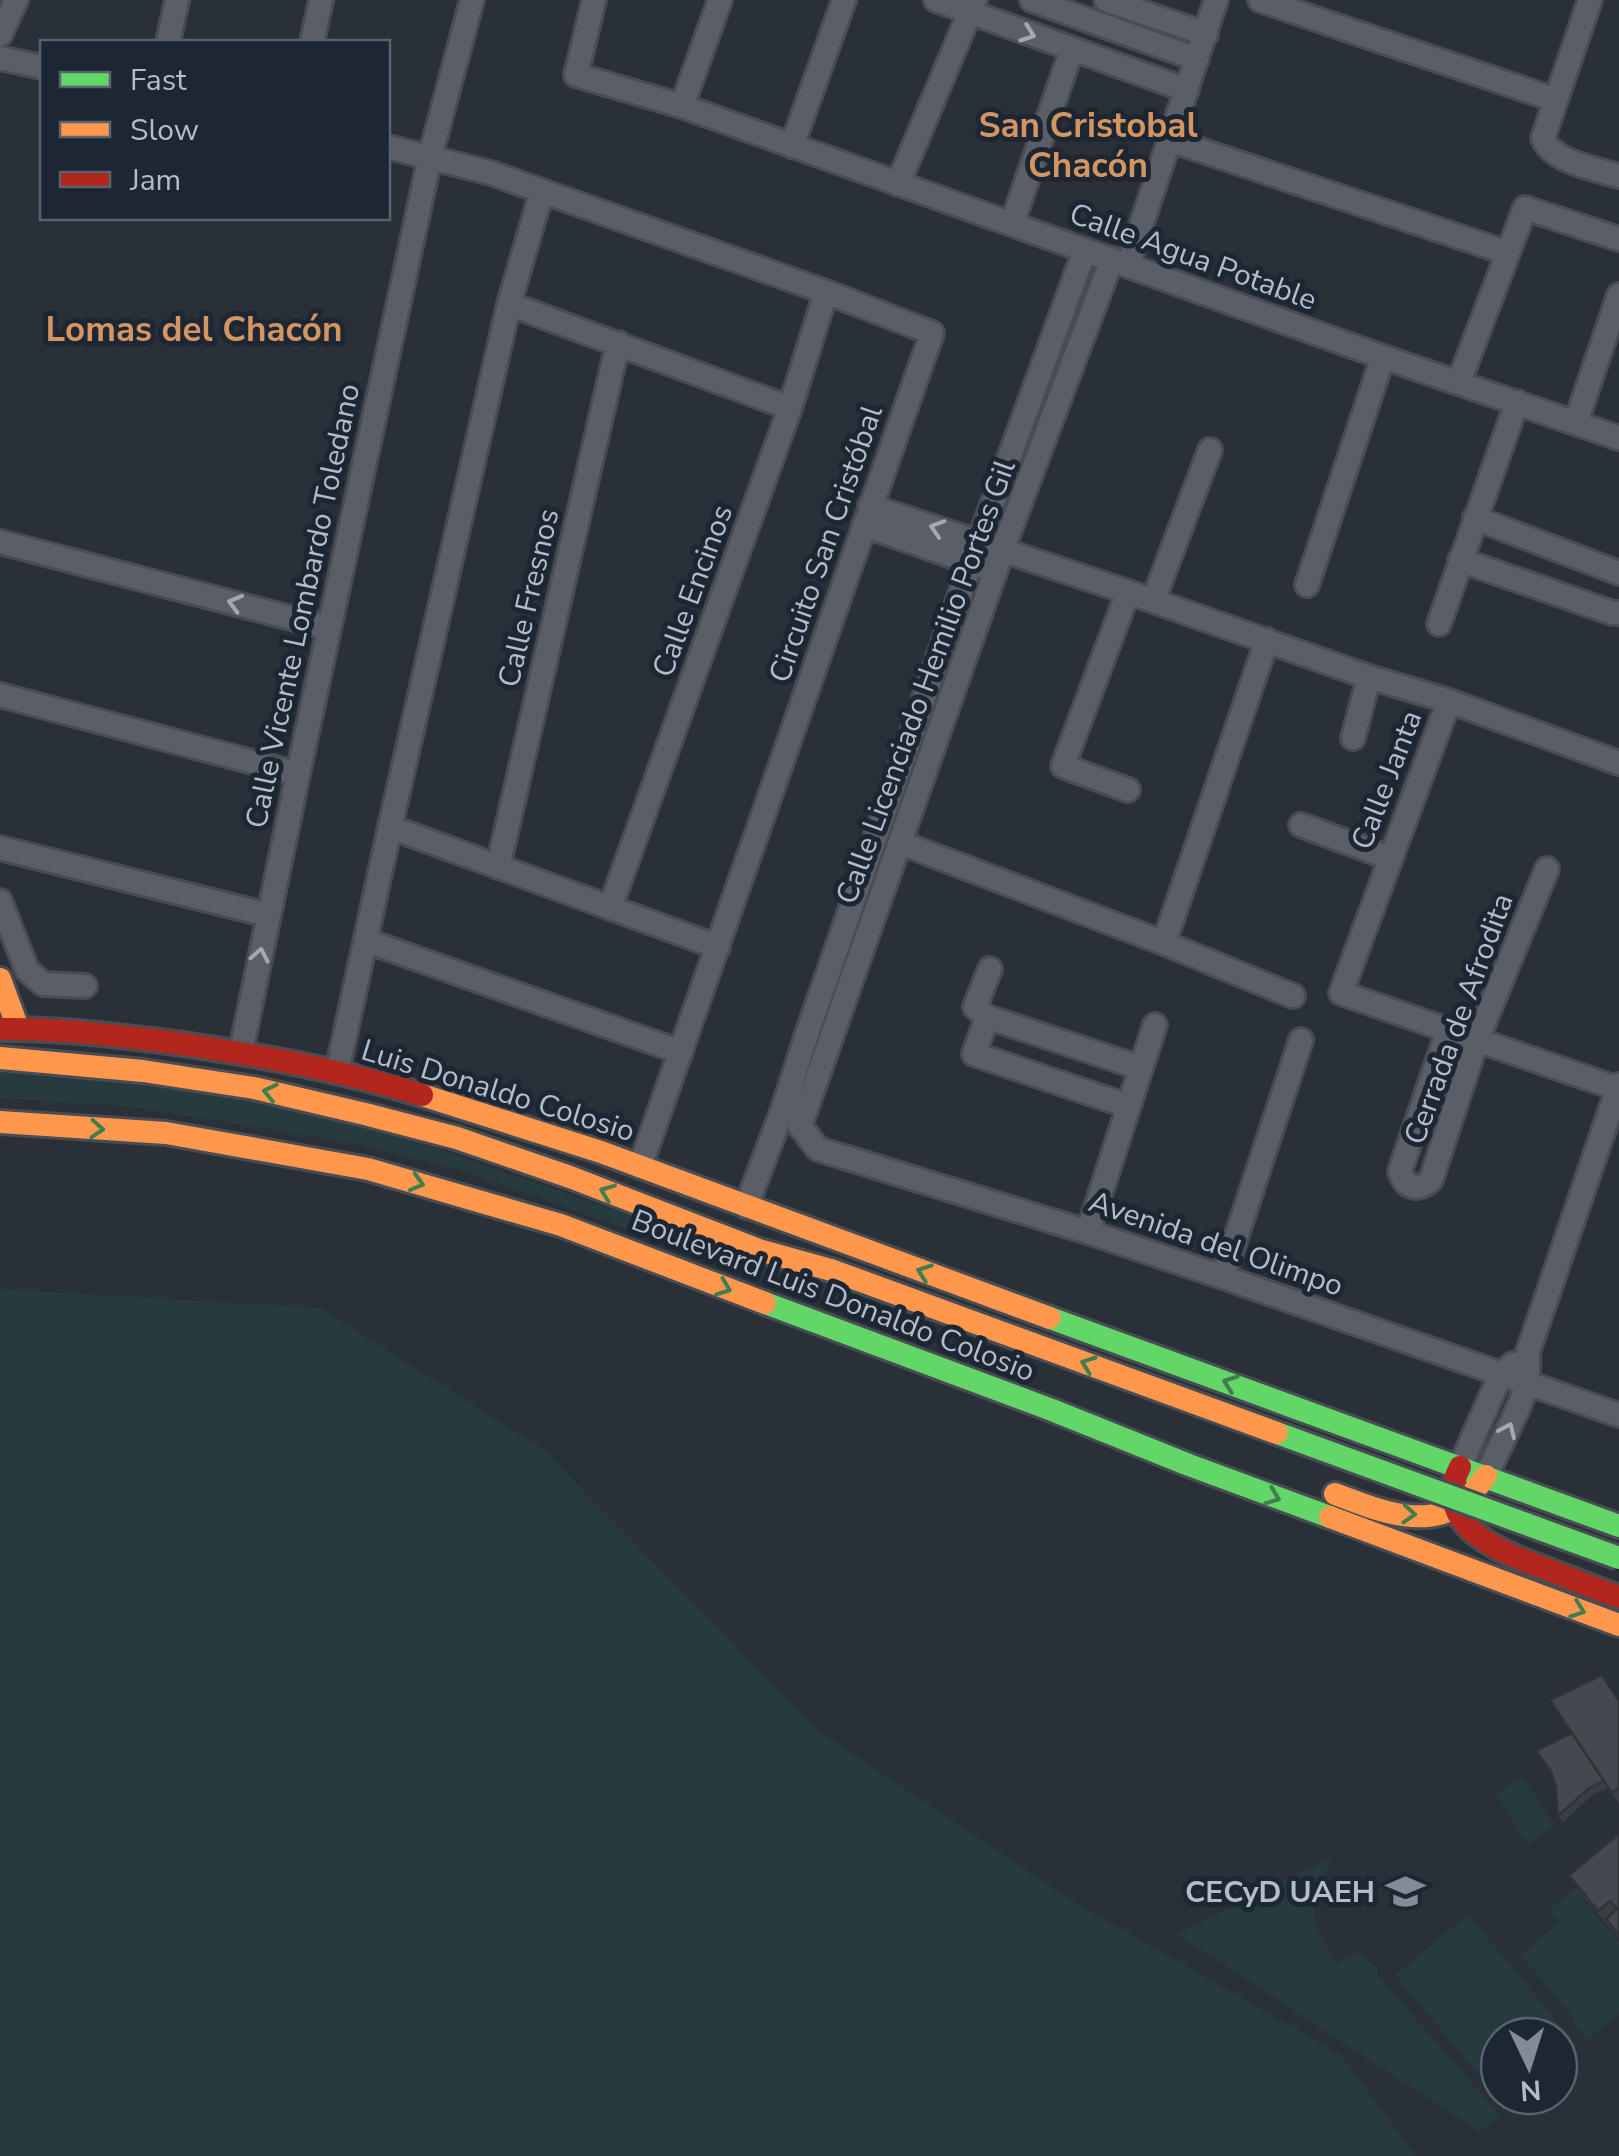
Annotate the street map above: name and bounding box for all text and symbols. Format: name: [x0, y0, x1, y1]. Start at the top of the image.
one-way arrow: [1018, 22, 1035, 42]
legend: [40, 40, 390, 220]
text: Fast: [130, 60, 187, 101]
district label: San Cristobal Chacón: [978, 102, 1198, 189]
text: Slow: [130, 110, 199, 151]
text: Jam: [129, 160, 181, 201]
street label: Calle Agua Potable: [1064, 193, 1322, 321]
district label: Lomas del Chacón: [46, 306, 342, 353]
street label: Calle Vicente Lombardo Toledano: [236, 380, 370, 832]
street label: Circuito San Cristóbal: [759, 400, 893, 688]
street label: Calle Licenciado Hemilio Portes Gil: [826, 454, 1026, 910]
street label: Calle Encinos: [643, 499, 743, 683]
street label: Calle Fresnos: [489, 505, 569, 691]
one-way arrow: [929, 519, 946, 539]
one-way arrow: [227, 594, 244, 615]
street label: Calle Janta: [1342, 705, 1432, 855]
street label: Cerrada de Afrodita: [1395, 888, 1523, 1150]
one-way arrow: [249, 947, 270, 964]
street label: Luis Donaldo Colosio: [356, 1030, 640, 1152]
one-way arrow: [262, 1083, 279, 1104]
one-way arrow: [90, 1117, 106, 1139]
one-way arrow: [408, 1171, 425, 1192]
street label: Avenida del Olimpo: [1084, 1181, 1348, 1307]
one-way arrow: [599, 1184, 617, 1204]
street label: Boulevard Luis Donaldo Colosio: [625, 1200, 1041, 1392]
one-way arrow: [917, 1263, 934, 1284]
one-way arrow: [715, 1276, 732, 1297]
one-way arrow: [1081, 1355, 1098, 1376]
one-way arrow: [1222, 1374, 1239, 1395]
one-way arrow: [1496, 1422, 1516, 1440]
one-way arrow: [1264, 1485, 1281, 1506]
one-way arrow: [1401, 1503, 1417, 1524]
one-way arrow: [1569, 1598, 1586, 1619]
school or university icon: CECyD UAEH: [1384, 1871, 1426, 1913]
place label: CECyD UAEH: [1185, 1872, 1375, 1913]
north arrow: [1479, 2016, 1579, 2116]
text: N: [1519, 2070, 1542, 2110]

